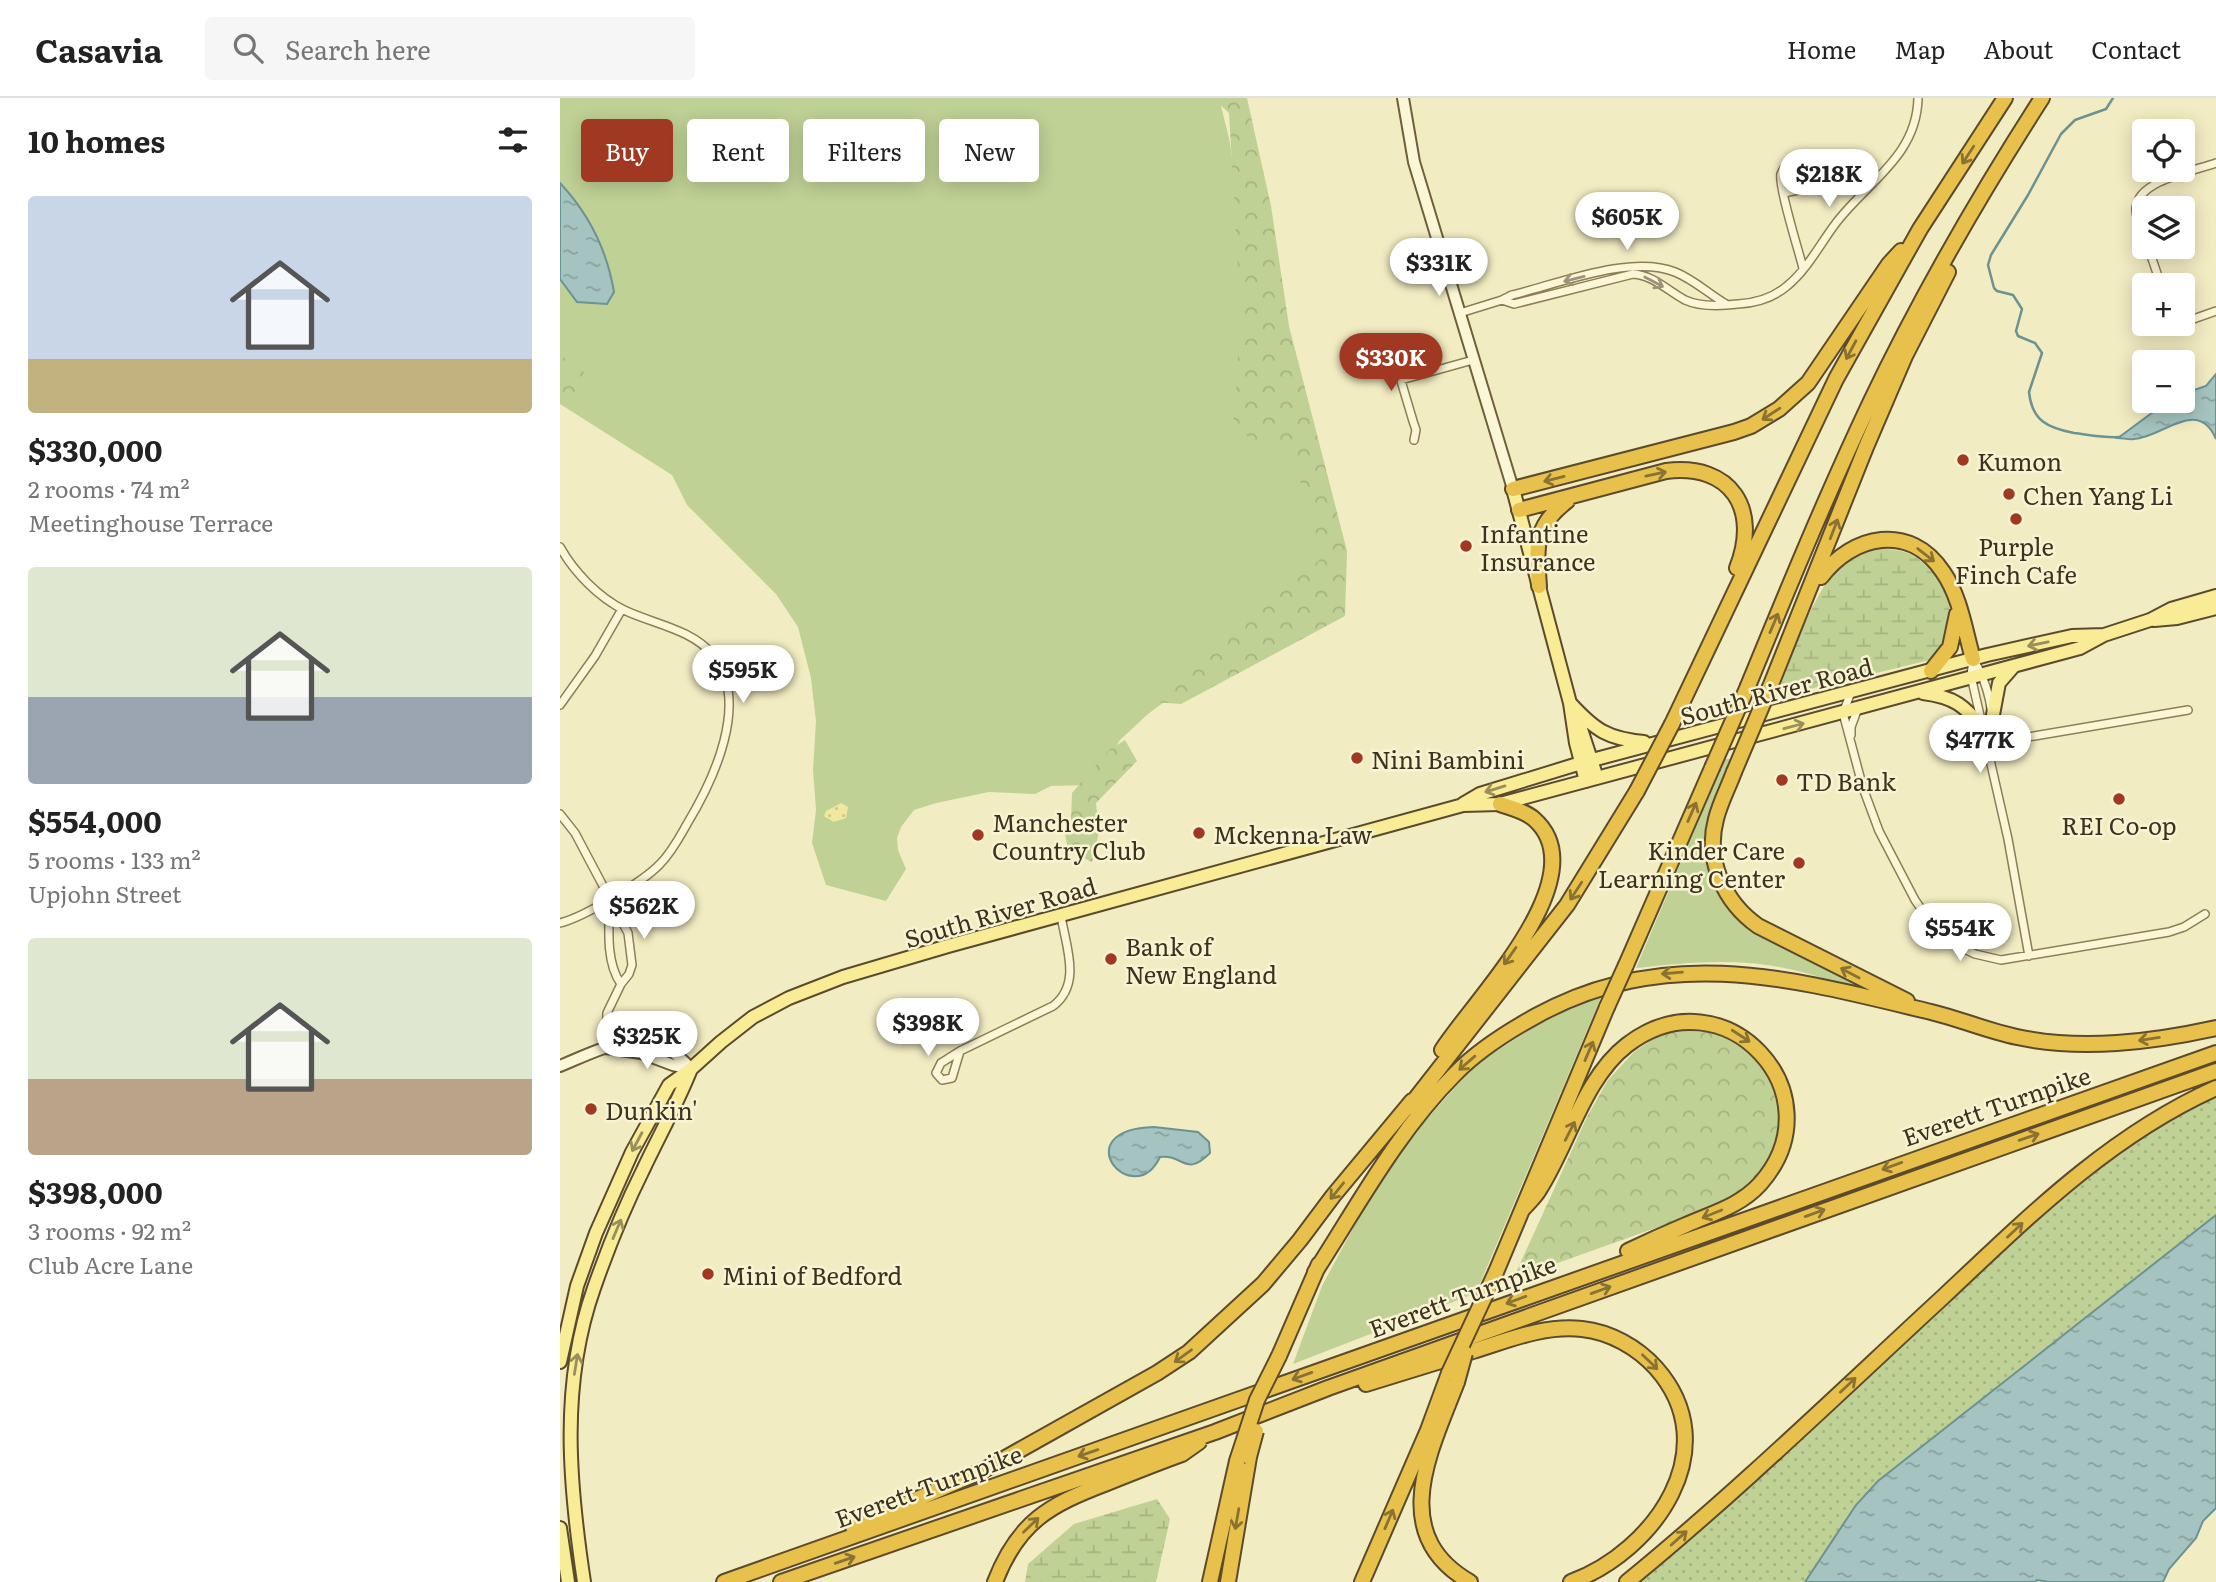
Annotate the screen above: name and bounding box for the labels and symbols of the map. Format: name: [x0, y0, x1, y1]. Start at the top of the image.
one-way arrow: [1961, 145, 1975, 165]
pin: $218K: [1780, 150, 1878, 209]
pin: $605K: [1578, 192, 1676, 252]
pin: $331K: [1390, 238, 1488, 298]
one-way arrow: [1563, 273, 1586, 286]
one-way arrow: [1644, 275, 1664, 289]
pin: $330K: [1342, 334, 1440, 393]
one-way arrow: [1844, 340, 1858, 360]
one-way arrow: [1762, 407, 1781, 422]
place label: Kumon: [1977, 443, 2062, 478]
marker: Kumon: [1955, 452, 1971, 468]
one-way arrow: [1644, 466, 1667, 480]
one-way arrow: [1543, 473, 1566, 486]
place label: Chen Yang Li: [2023, 477, 2173, 512]
marker: Chen Yang Li: [2001, 486, 2017, 502]
marker: Purple Finch Cafe: [2008, 511, 2024, 527]
place label: Infantine Insurance: [1480, 515, 1596, 578]
one-way arrow: [1828, 518, 1841, 540]
place label: Purple Finch Cafe: [1955, 528, 2077, 591]
marker: Infantine Insurance: [1458, 538, 1474, 554]
one-way arrow: [1916, 548, 1935, 563]
one-way arrow: [1768, 613, 1781, 634]
one-way arrow: [2027, 637, 2050, 651]
pin: $595K: [694, 646, 792, 705]
street label: South River Road: [1676, 647, 1876, 733]
pin: $477K: [1931, 716, 2029, 775]
one-way arrow: [1783, 718, 1805, 731]
place label: Nini Bambini: [1371, 741, 1525, 776]
marker: Nini Bambini: [1349, 750, 1365, 766]
place label: TD Bank: [1796, 763, 1896, 798]
marker: TD Bank: [1774, 772, 1790, 788]
one-way arrow: [1484, 784, 1506, 797]
marker: REI Co-op: [2111, 791, 2127, 807]
one-way arrow: [1686, 802, 1699, 823]
place label: Manchester Country Club: [992, 804, 1146, 867]
place label: REI Co-op: [2061, 807, 2177, 842]
place label: Mckenna Law: [1213, 816, 1373, 851]
marker: Mckenna Law: [1191, 825, 1207, 841]
marker: Manchester Country Club: [970, 827, 986, 843]
place label: Kinder Care Learning Center: [1598, 832, 1786, 895]
marker: Kinder Care Learning Center: [1791, 855, 1807, 871]
street label: South River Road: [900, 867, 1100, 955]
one-way arrow: [1569, 881, 1583, 901]
pin: $562K: [595, 882, 693, 941]
pin: $554K: [1911, 904, 2009, 963]
place label: Bank of New England: [1125, 928, 1277, 991]
one-way arrow: [1503, 946, 1517, 965]
marker: Bank of New England: [1103, 951, 1119, 967]
one-way arrow: [1841, 966, 1861, 980]
one-way arrow: [1661, 967, 1684, 980]
pin: $398K: [879, 998, 977, 1058]
pin: $325K: [598, 1012, 696, 1071]
one-way arrow: [1731, 1029, 1750, 1044]
one-way arrow: [2138, 1033, 2161, 1046]
one-way arrow: [1583, 1041, 1596, 1062]
one-way arrow: [1458, 1055, 1476, 1071]
street label: Everett Turnpike: [1897, 1056, 2095, 1154]
place label: Dunkin': [605, 1092, 698, 1127]
marker: Dunkin': [583, 1101, 599, 1117]
one-way arrow: [1563, 1121, 1577, 1142]
one-way arrow: [2018, 1130, 2040, 1142]
one-way arrow: [630, 1131, 644, 1152]
one-way arrow: [1881, 1160, 1903, 1173]
one-way arrow: [1330, 1182, 1345, 1200]
one-way arrow: [1804, 1206, 1825, 1219]
one-way arrow: [1701, 1209, 1723, 1222]
one-way arrow: [611, 1219, 624, 1240]
one-way arrow: [2006, 1222, 2023, 1239]
street label: Everett Turnpike: [1363, 1245, 1561, 1345]
place label: Mini of Bedford: [722, 1257, 903, 1292]
marker: Mini of Bedford: [700, 1266, 716, 1282]
one-way arrow: [1589, 1283, 1611, 1295]
one-way arrow: [1506, 1295, 1528, 1307]
one-way arrow: [1173, 1348, 1192, 1363]
one-way arrow: [570, 1353, 583, 1376]
one-way arrow: [1641, 1354, 1658, 1371]
one-way arrow: [1291, 1371, 1313, 1384]
one-way arrow: [1839, 1377, 1857, 1393]
street label: Everett Turnpike: [829, 1435, 1027, 1535]
one-way arrow: [1077, 1448, 1099, 1460]
one-way arrow: [1230, 1507, 1243, 1530]
one-way arrow: [1383, 1509, 1396, 1531]
one-way arrow: [1022, 1516, 1039, 1533]
one-way arrow: [1670, 1530, 1688, 1546]
one-way arrow: [834, 1553, 856, 1565]

